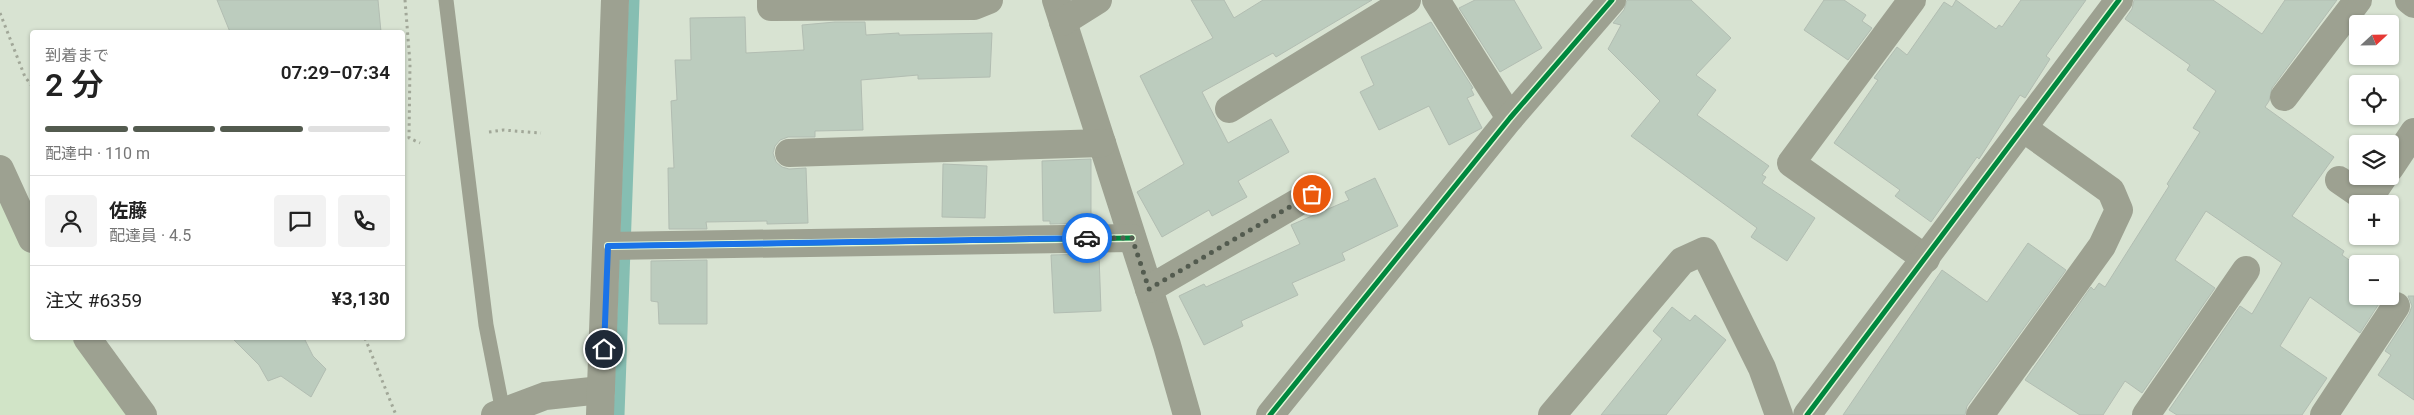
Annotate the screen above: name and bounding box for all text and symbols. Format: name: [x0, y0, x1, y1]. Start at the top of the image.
north arrow: [2349, 15, 2399, 65]
map controls: [2349, 15, 2399, 305]
text: 到着まで: [45, 46, 109, 65]
text: 07:29–07:34: [281, 61, 390, 84]
text: 2 分: [45, 66, 103, 104]
button: locate: [2349, 75, 2399, 125]
button: layers: [2349, 135, 2399, 185]
text: 配達中 · 110 m: [45, 144, 150, 163]
pin: [1291, 173, 1333, 215]
icon: bag: [1298, 180, 1326, 208]
button: person: [45, 195, 97, 247]
button: chat: [274, 195, 326, 247]
button: phone: [338, 195, 390, 247]
button: +: [2349, 195, 2399, 245]
text: 佐藤: [109, 199, 147, 222]
courier: [1062, 213, 1112, 263]
icon: car: [1073, 224, 1101, 252]
text: 配達員 · 4.5: [109, 226, 191, 245]
button: −: [2349, 255, 2399, 305]
text: ¥3,130: [332, 287, 390, 310]
text: 注文 #6359: [45, 289, 142, 312]
pin: [583, 328, 625, 370]
icon: home: [590, 335, 618, 363]

